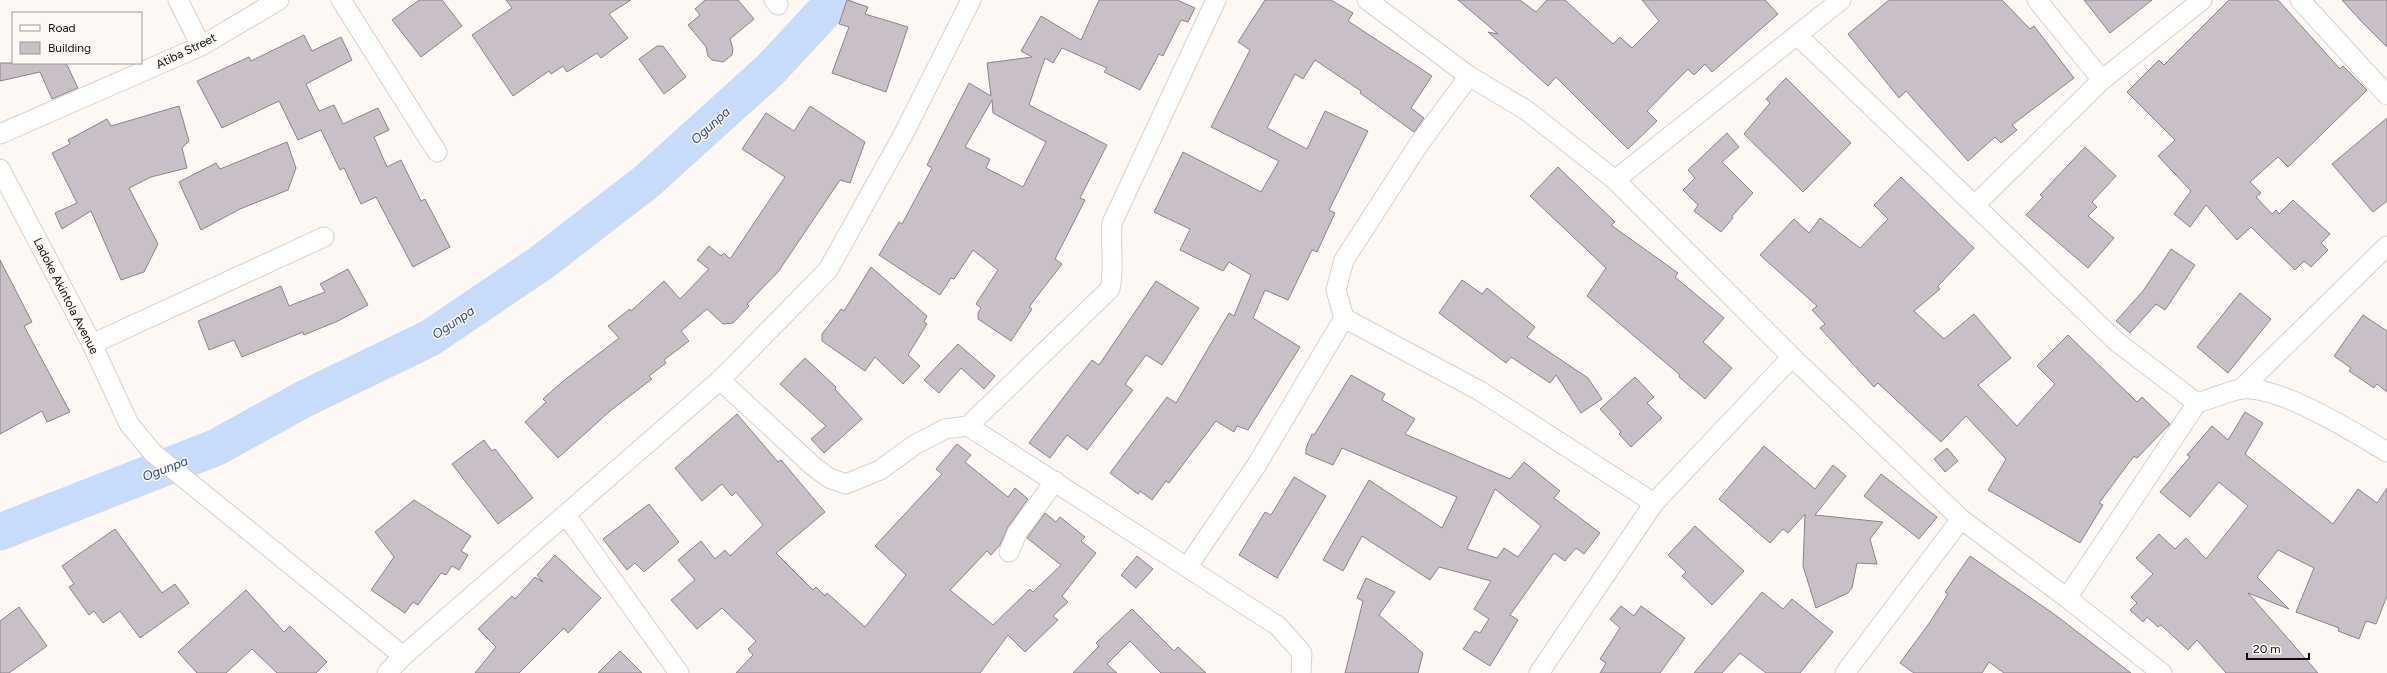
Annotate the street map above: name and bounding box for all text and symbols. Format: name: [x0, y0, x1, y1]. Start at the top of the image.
legend: [12, 12, 142, 64]
text: Road: [48, 21, 76, 35]
street label: Atiba Street: [154, 30, 219, 72]
text: Building: [48, 41, 91, 55]
water label: Ogunpa: [688, 104, 733, 147]
street label: Ladoke Akintola Avenue: [31, 235, 102, 357]
water label: Ogunpa: [429, 303, 477, 342]
water label: Ogunpa: [140, 453, 190, 484]
scale bar: [2247, 635, 2309, 661]
text: 20 m: [2253, 642, 2281, 656]

